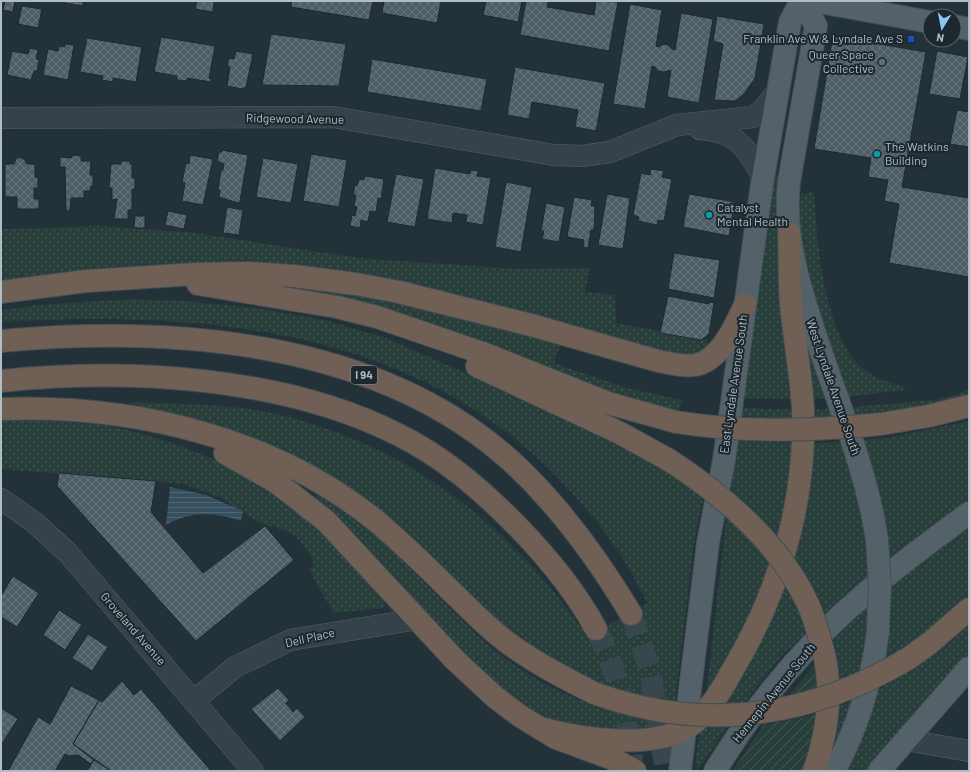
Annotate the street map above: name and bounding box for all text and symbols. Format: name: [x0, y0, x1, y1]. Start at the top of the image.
north arrow: [922, 8, 962, 48]
place label: Franklin Ave W & Lyndale Ave S: [743, 31, 903, 45]
text: N: [935, 31, 945, 45]
marker: Franklin Ave W & Lyndale Ave S: [906, 34, 916, 44]
place label: Queer Space Collective: [809, 47, 874, 75]
marker: Queer Space Collective: [877, 57, 887, 67]
street label: Ridgewood Avenue: [246, 110, 344, 126]
place label: The Watkins Building: [885, 139, 949, 167]
marker: The Watkins Building: [872, 149, 882, 159]
place label: Catalyst Mental Health: [717, 200, 788, 228]
marker: Catalyst Mental Health: [704, 210, 714, 220]
street label: East Lyndale Avenue South: [716, 314, 750, 454]
street label: West Lyndale Avenue South: [804, 317, 864, 457]
road number: I 94: [351, 366, 377, 384]
street label: Groveland Avenue: [98, 589, 169, 668]
street label: Dell Place: [284, 625, 336, 650]
street label: Hennepin Avenue South: [729, 640, 817, 745]

